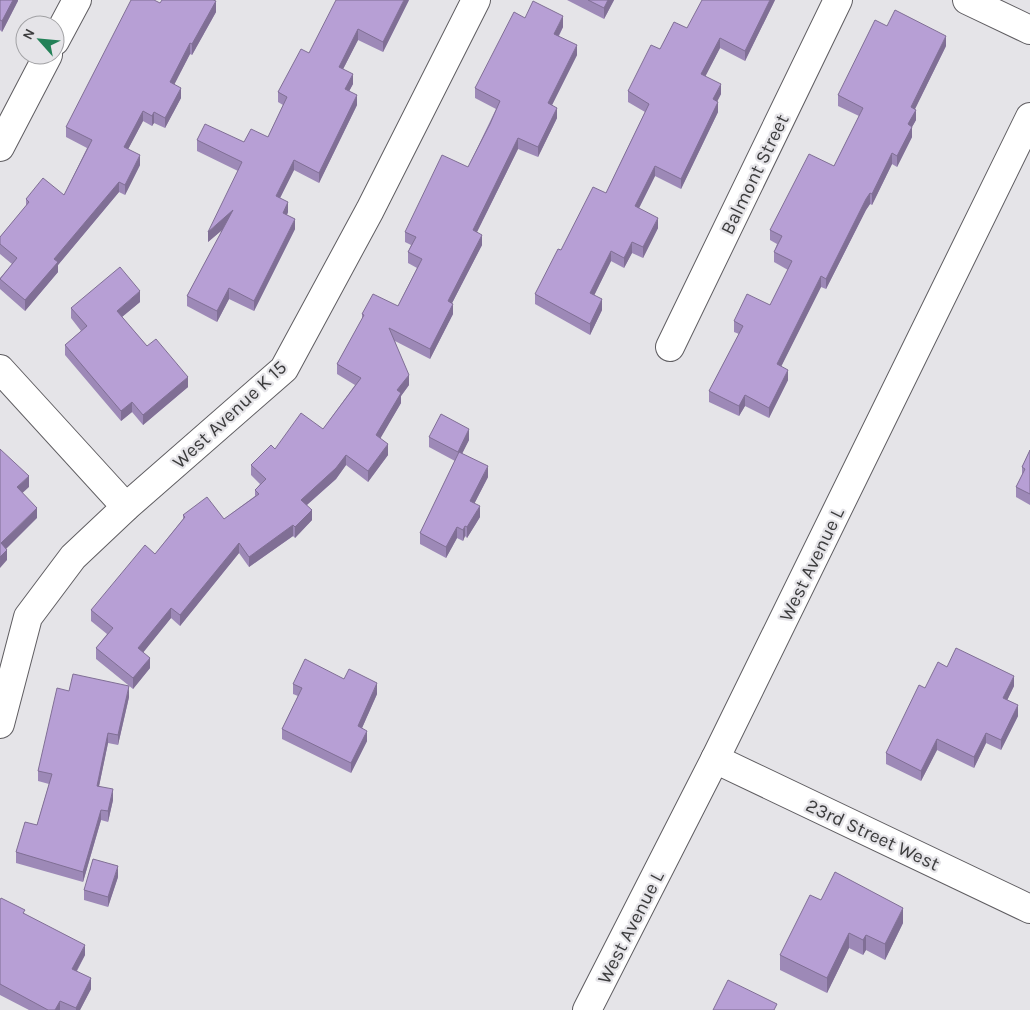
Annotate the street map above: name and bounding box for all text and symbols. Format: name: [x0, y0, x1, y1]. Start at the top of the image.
north arrow: [15, 15, 65, 65]
text: N: [19, 26, 39, 43]
street label: Balmont Street: [716, 111, 794, 238]
street label: West Avenue K 15: [168, 356, 291, 473]
street label: West Avenue L: [775, 504, 849, 625]
street label: 23rd Street West: [802, 794, 943, 875]
street label: West Avenue L: [593, 867, 669, 988]

